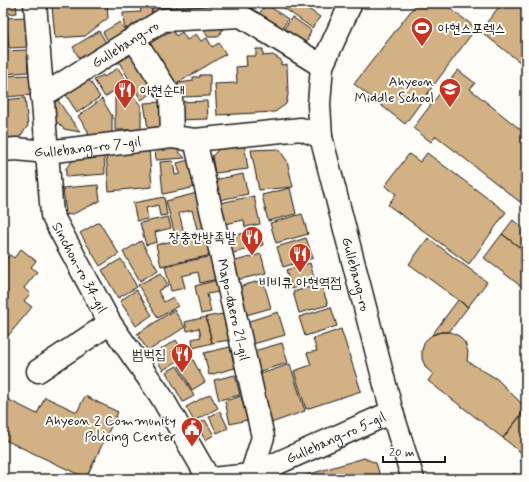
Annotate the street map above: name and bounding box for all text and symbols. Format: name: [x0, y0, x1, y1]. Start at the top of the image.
sports icon: 아현스포렉스: [409, 15, 435, 48]
street label: Gullebang-ro: [89, 17, 162, 73]
place label: 아현스포렉스: [438, 20, 506, 38]
place label: Ahyeon Middle School: [355, 73, 434, 107]
school or university icon: Ahyeon Middle School: [437, 76, 463, 109]
restaurant icon: 아현순대: [112, 77, 138, 110]
place label: 아현순대: [140, 82, 185, 100]
street label: Gullebang-ro 7-gil: [33, 133, 142, 162]
street label: Sinchon-ro 34-gil: [47, 219, 111, 316]
restaurant icon: 장충한방족발: [239, 224, 265, 257]
place label: 장충한방족발: [168, 229, 237, 247]
street label: Gullebang-ro: [337, 235, 374, 313]
restaurant icon: 비비큐 아현역점: [287, 241, 313, 274]
street label: Mapo-daero 21-gil: [212, 257, 253, 362]
place label: 비비큐 아현역점: [259, 274, 341, 292]
restaurant icon: 범벅집: [169, 341, 195, 374]
place label: 범벅집: [132, 346, 166, 364]
street label: Gullebang-ro 5-gil: [284, 408, 389, 468]
place label: Ahyeon 2 Community Policing Center: [45, 412, 176, 447]
public building icon: Ahyeon 2 Community Policing Center: [179, 415, 205, 448]
scale bar: [383, 438, 445, 464]
text: 20 m: [389, 445, 415, 461]

